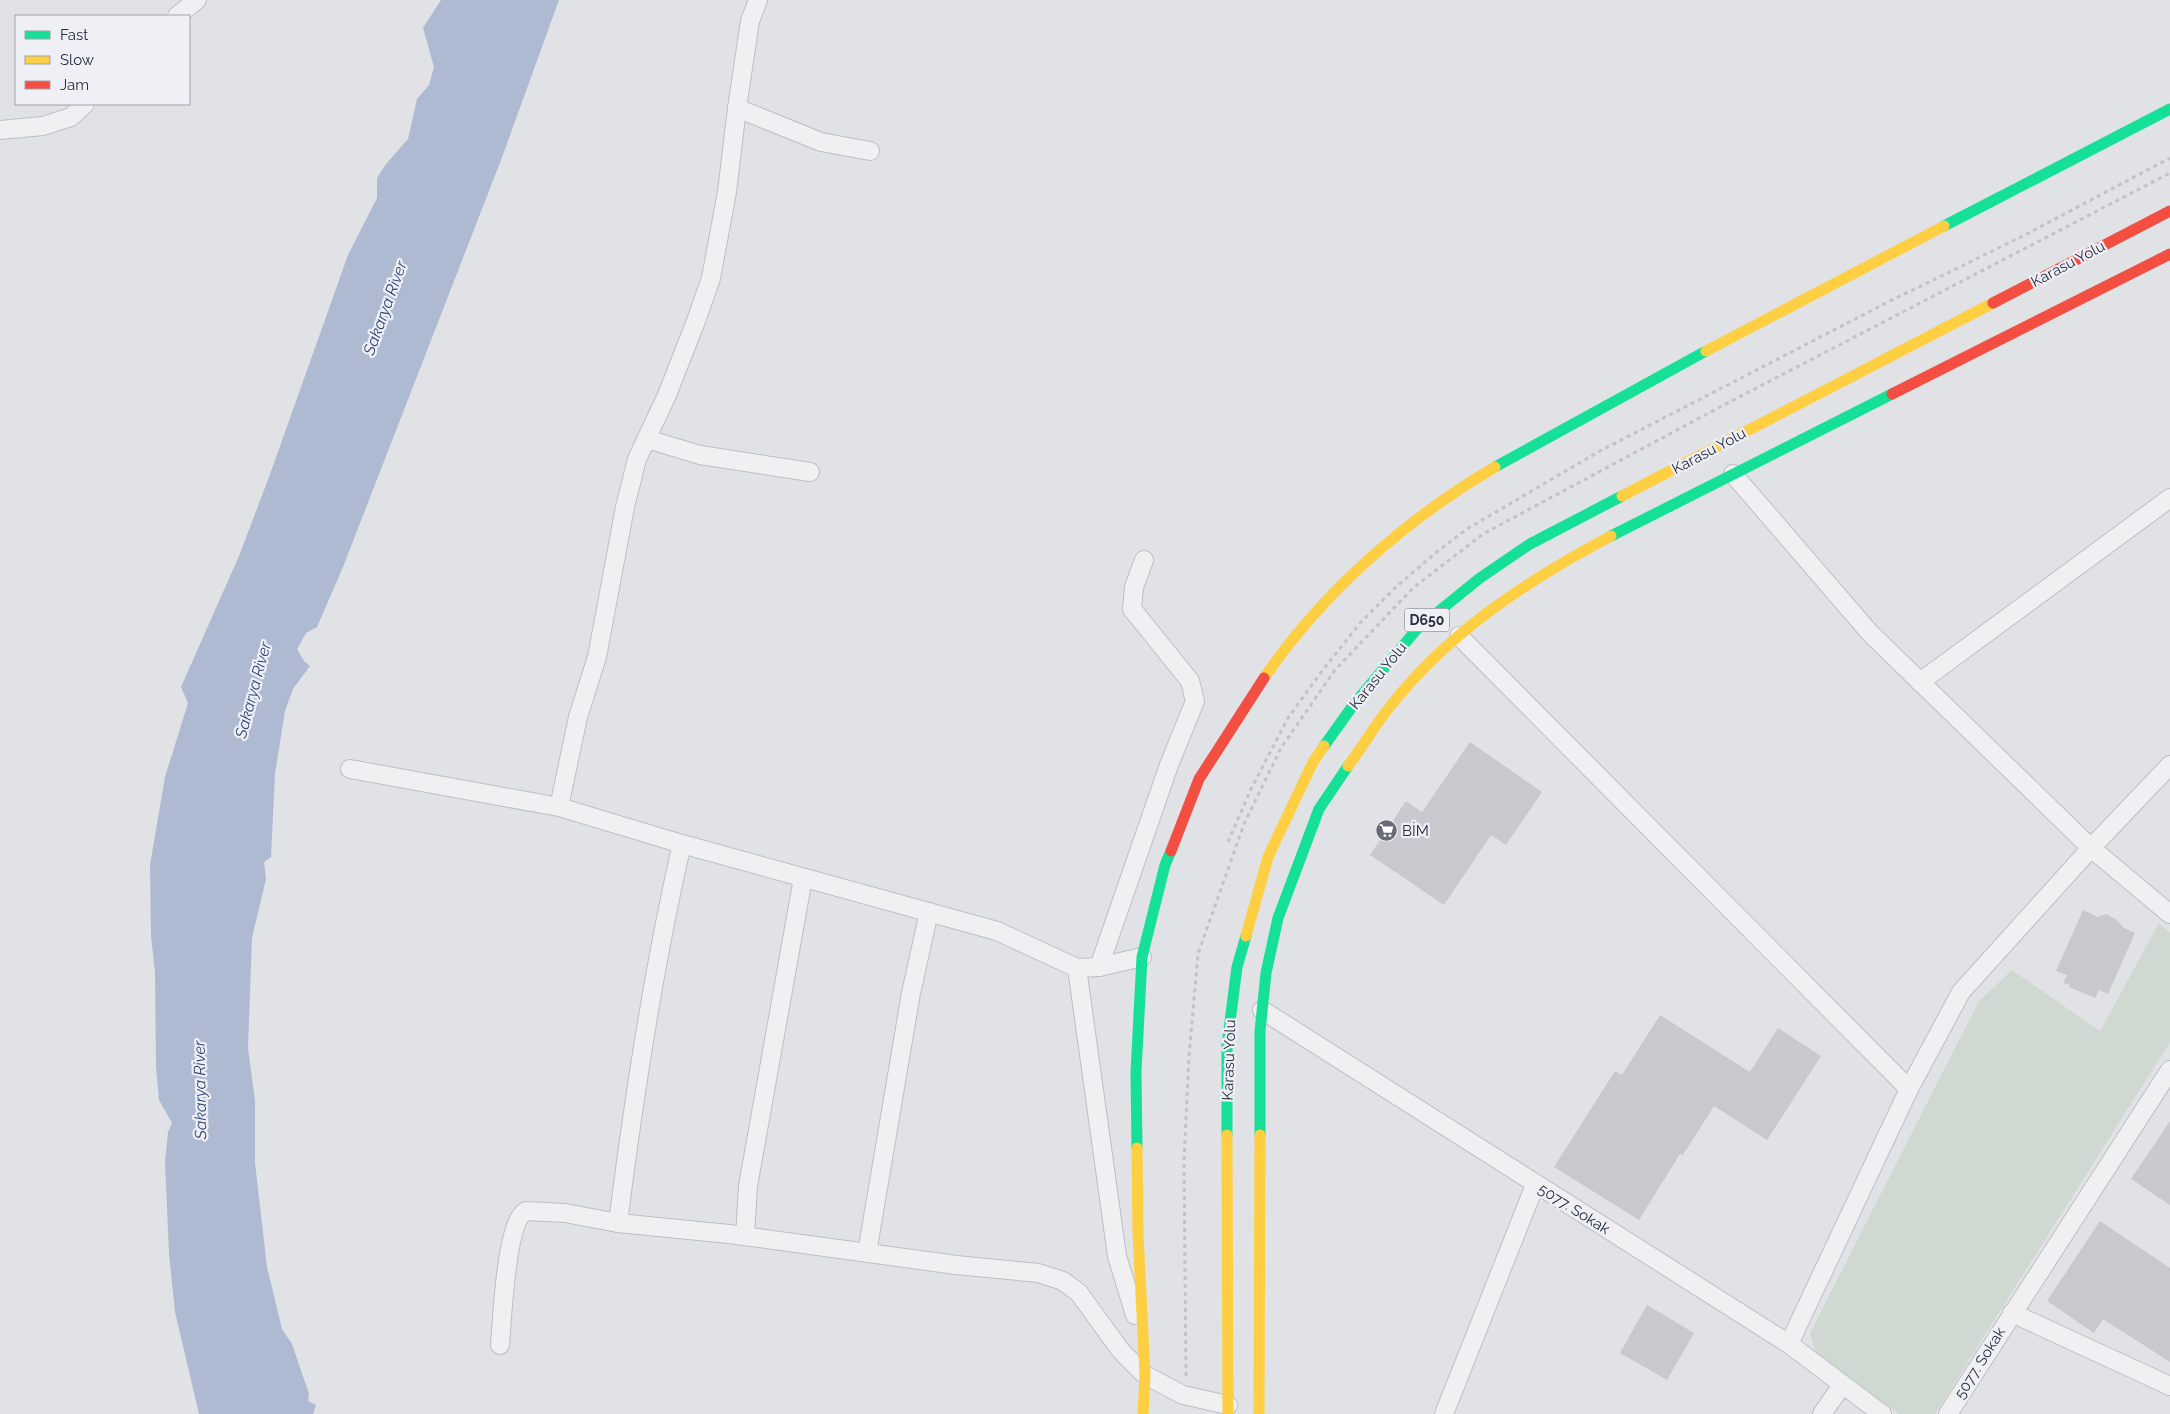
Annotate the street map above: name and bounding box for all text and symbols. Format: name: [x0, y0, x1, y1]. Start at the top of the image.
legend: [15, 15, 190, 105]
text: Fast: [60, 26, 88, 44]
text: Slow: [60, 51, 94, 69]
text: Jam: [60, 76, 89, 94]
street label: Karasu Yolu: [2028, 237, 2108, 291]
water label: Sakarya River: [359, 258, 411, 359]
street label: Karasu Yolu: [1669, 424, 1749, 478]
road number: D650: [1404, 608, 1450, 632]
water label: Sakarya River: [231, 639, 275, 741]
street label: Karasu Yolu: [1346, 639, 1411, 713]
supermarket icon: BİM: [1374, 819, 1398, 843]
place label: BİM: [1402, 821, 1429, 840]
street label: Karasu Yolu: [1219, 1019, 1239, 1101]
water label: Sakarya River: [190, 1040, 210, 1141]
street label: 5077. Sokak: [1535, 1180, 1613, 1238]
street label: 5077. Sokak: [1951, 1324, 2009, 1402]

